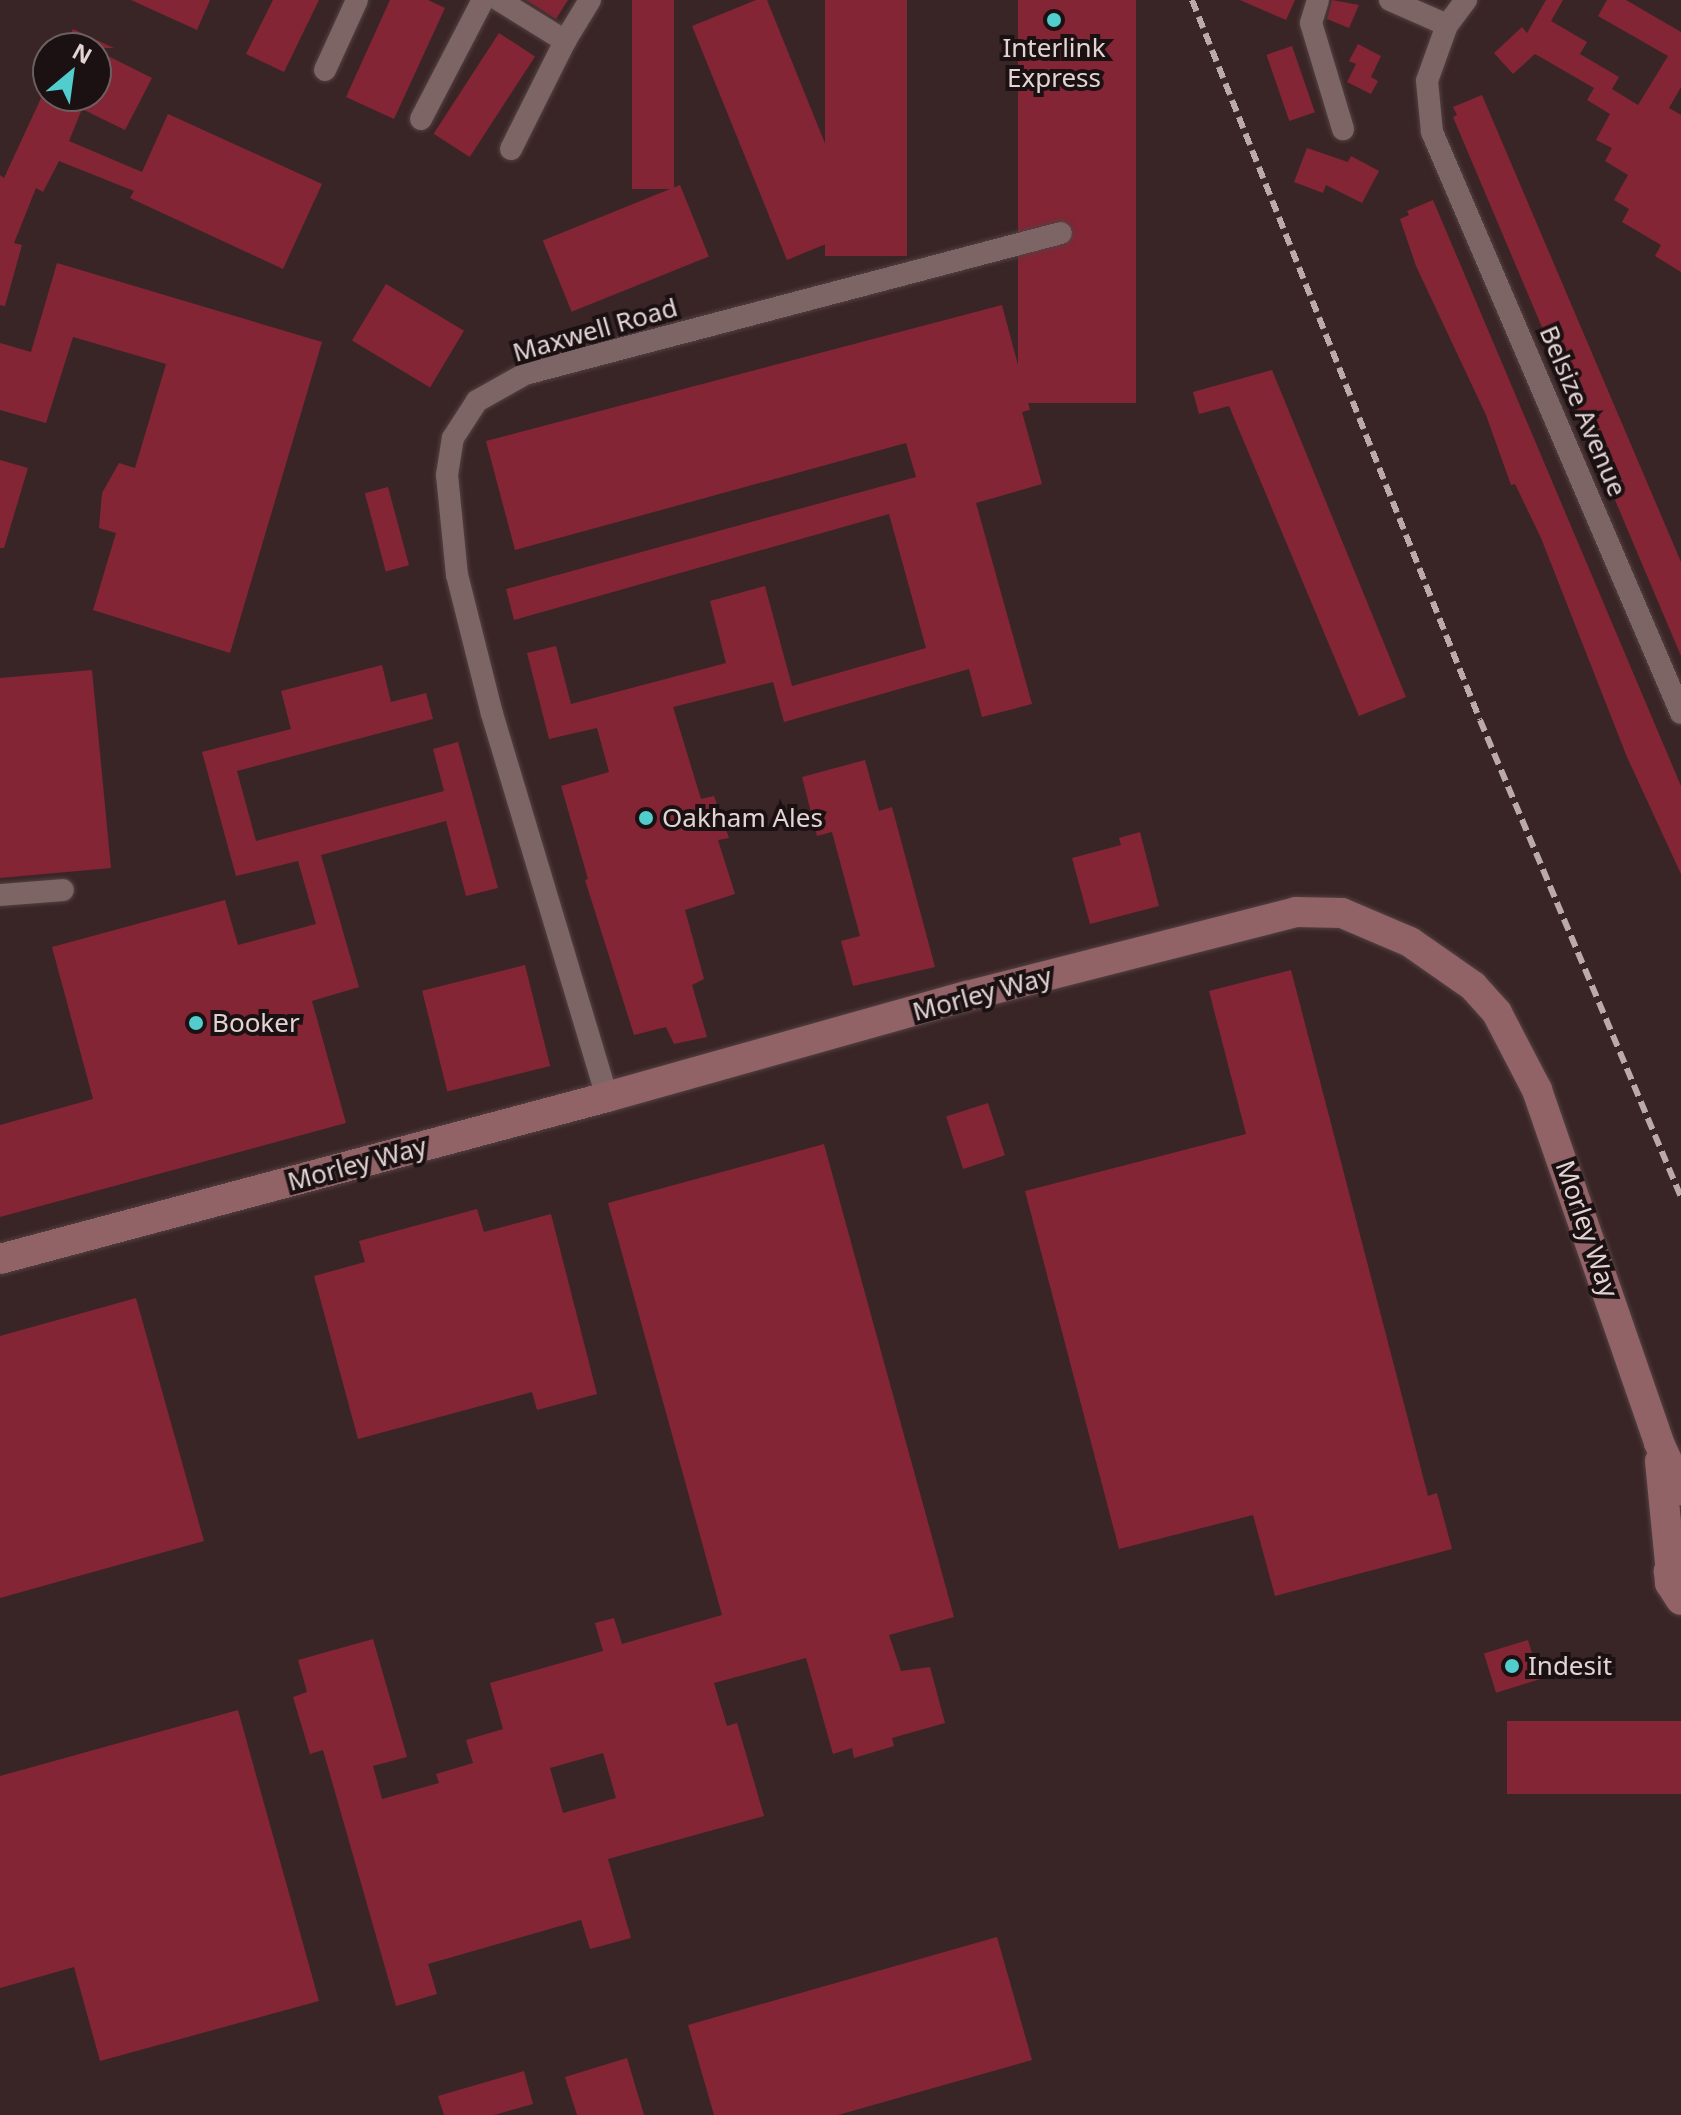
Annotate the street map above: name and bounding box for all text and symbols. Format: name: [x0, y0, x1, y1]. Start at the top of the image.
marker: Interlink Express: [1045, 11, 1063, 29]
north arrow: [32, 32, 112, 112]
place label: Interlink Express: [1002, 32, 1106, 94]
text: N: [68, 35, 98, 70]
street label: Maxwell Road: [509, 292, 681, 368]
street label: Belsize Avenue: [1533, 321, 1633, 501]
place label: Oakham Ales: [662, 802, 823, 834]
marker: Oakham Ales: [637, 809, 655, 827]
street label: Morley Way: [909, 961, 1055, 1027]
place label: Booker: [212, 1007, 300, 1039]
marker: Booker: [187, 1014, 205, 1032]
street label: Morley Way: [284, 1131, 430, 1197]
street label: Morley Way: [1549, 1157, 1625, 1301]
place label: Indesit: [1528, 1650, 1612, 1682]
marker: Indesit: [1503, 1657, 1521, 1675]

